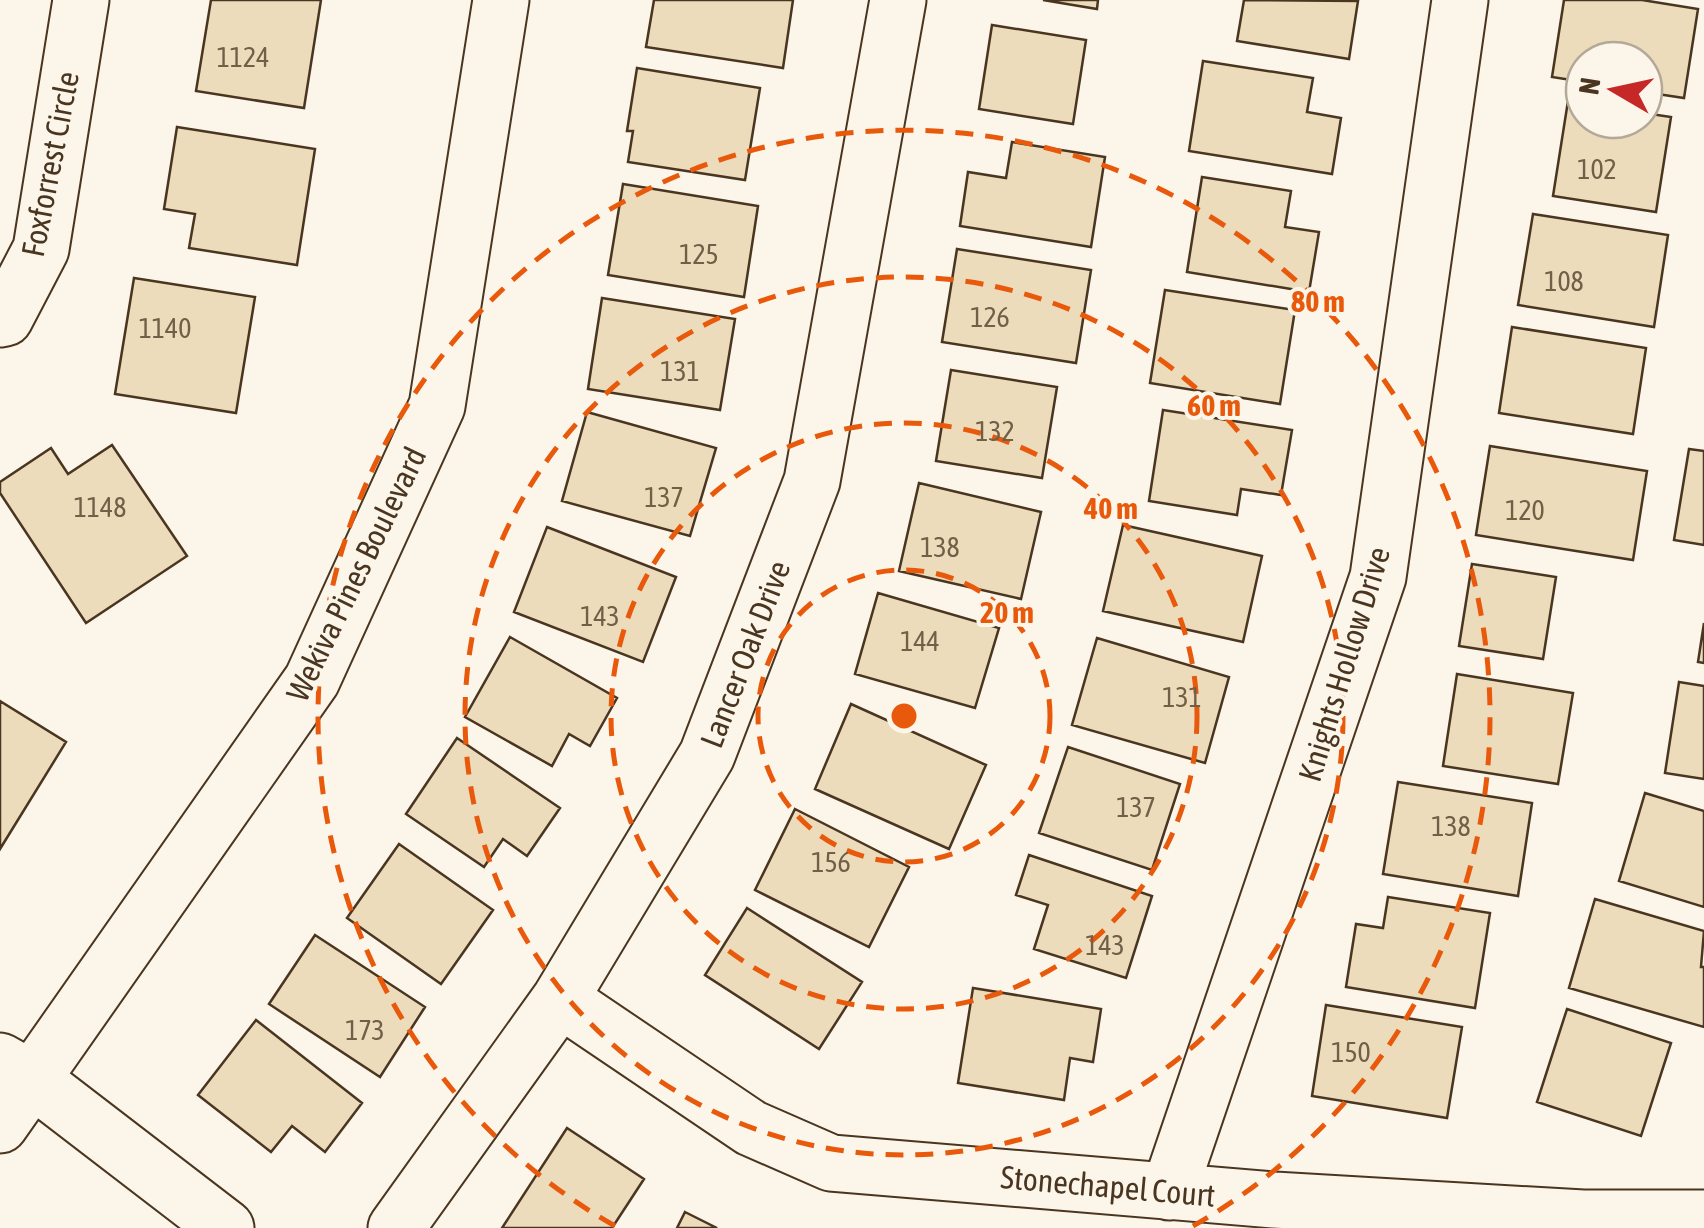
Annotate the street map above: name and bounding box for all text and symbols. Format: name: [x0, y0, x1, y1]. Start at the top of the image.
north arrow: [1564, 40, 1664, 140]
house number: 1124: [217, 41, 269, 73]
street label: Foxforrest Circle: [14, 68, 86, 260]
text: N: [1572, 75, 1606, 97]
house number: 102: [1577, 153, 1617, 185]
house number: 125: [679, 238, 719, 270]
house number: 108: [1544, 265, 1584, 297]
text: 80 m: [1291, 284, 1345, 318]
house number: 126: [970, 301, 1010, 333]
house number: 1140: [139, 312, 191, 344]
house number: 131: [660, 355, 700, 387]
text: 60 m: [1187, 388, 1241, 422]
house number: 132: [975, 415, 1015, 447]
street label: Wekiva Pines Boulevard: [278, 441, 434, 707]
house number: 137: [644, 481, 684, 513]
house number: 1148: [74, 491, 126, 523]
text: 40 m: [1083, 491, 1138, 525]
house number: 120: [1505, 494, 1545, 526]
house number: 138: [920, 531, 960, 563]
street label: Knights Hollow Drive: [1291, 542, 1397, 786]
street label: Lancer Oak Drive: [692, 555, 798, 753]
text: 20 m: [980, 595, 1034, 629]
house number: 143: [580, 600, 620, 632]
house number: 144: [900, 625, 940, 657]
house number: 131: [1162, 681, 1202, 713]
centre of rings: [886, 698, 922, 734]
house number: 137: [1116, 791, 1156, 823]
house number: 138: [1431, 810, 1471, 842]
house number: 156: [811, 846, 851, 878]
house number: 143: [1085, 929, 1125, 961]
house number: 173: [345, 1014, 385, 1046]
house number: 150: [1331, 1036, 1371, 1068]
street label: Stonechapel Court: [999, 1158, 1217, 1214]

